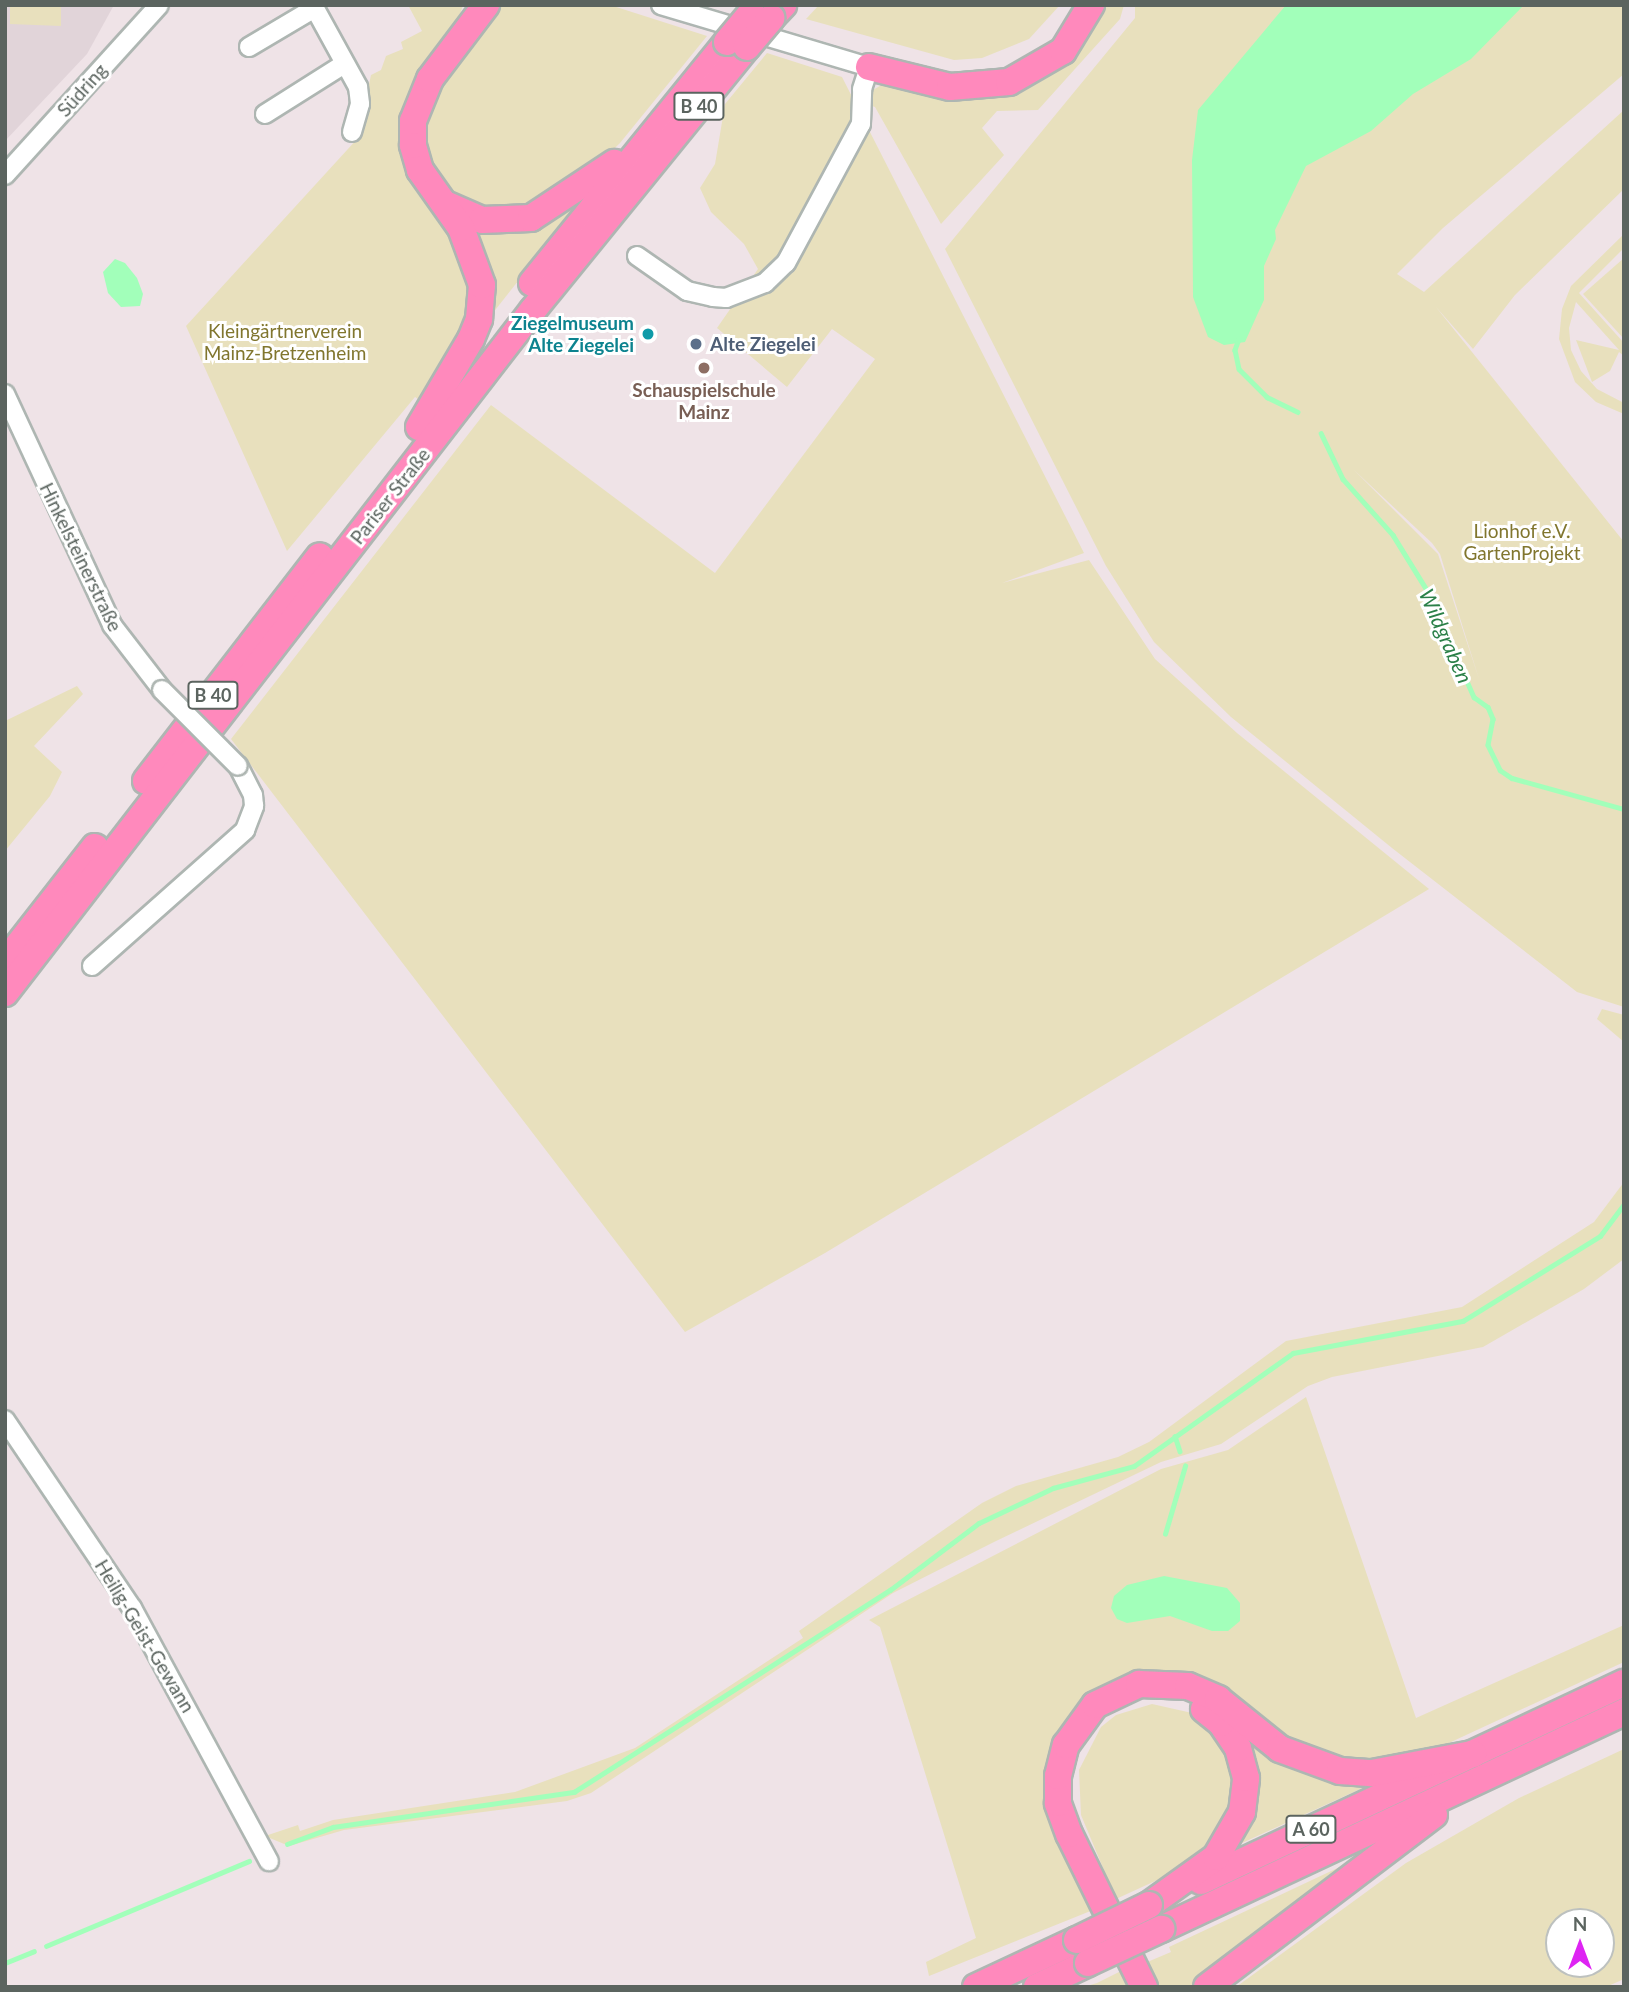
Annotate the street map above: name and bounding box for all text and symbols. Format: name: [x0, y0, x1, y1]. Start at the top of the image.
street label: Südring: [52, 59, 112, 121]
road number: B 40: [673, 92, 725, 120]
place label: Ziegelmuseum Alte Ziegelei: [511, 312, 634, 356]
park label: Kleingärtnerverein Mainz-Bretzenheim: [204, 320, 366, 364]
marker: Ziegelmuseum Alte Ziegelei: [640, 326, 656, 342]
place label: Alte Ziegelei: [710, 333, 816, 355]
marker: Alte Ziegelei: [688, 336, 704, 352]
marker: Schauspielschule Mainz: [696, 360, 712, 376]
place label: Schauspielschule Mainz: [632, 379, 776, 423]
street label: Pariser Straße: [345, 443, 435, 549]
street label: Hinkelsteinerstraße: [35, 479, 127, 635]
park label: Lionhof e.V. GartenProjekt: [1464, 520, 1580, 564]
water label: Wildgraben: [1414, 585, 1478, 687]
road number: B 40: [187, 680, 239, 710]
street label: Heilig-Geist-Gewann: [90, 1555, 200, 1717]
road number: A 60: [1285, 1814, 1337, 1843]
north arrow: [1545, 1908, 1615, 1978]
text: N: [1573, 1912, 1587, 1935]

